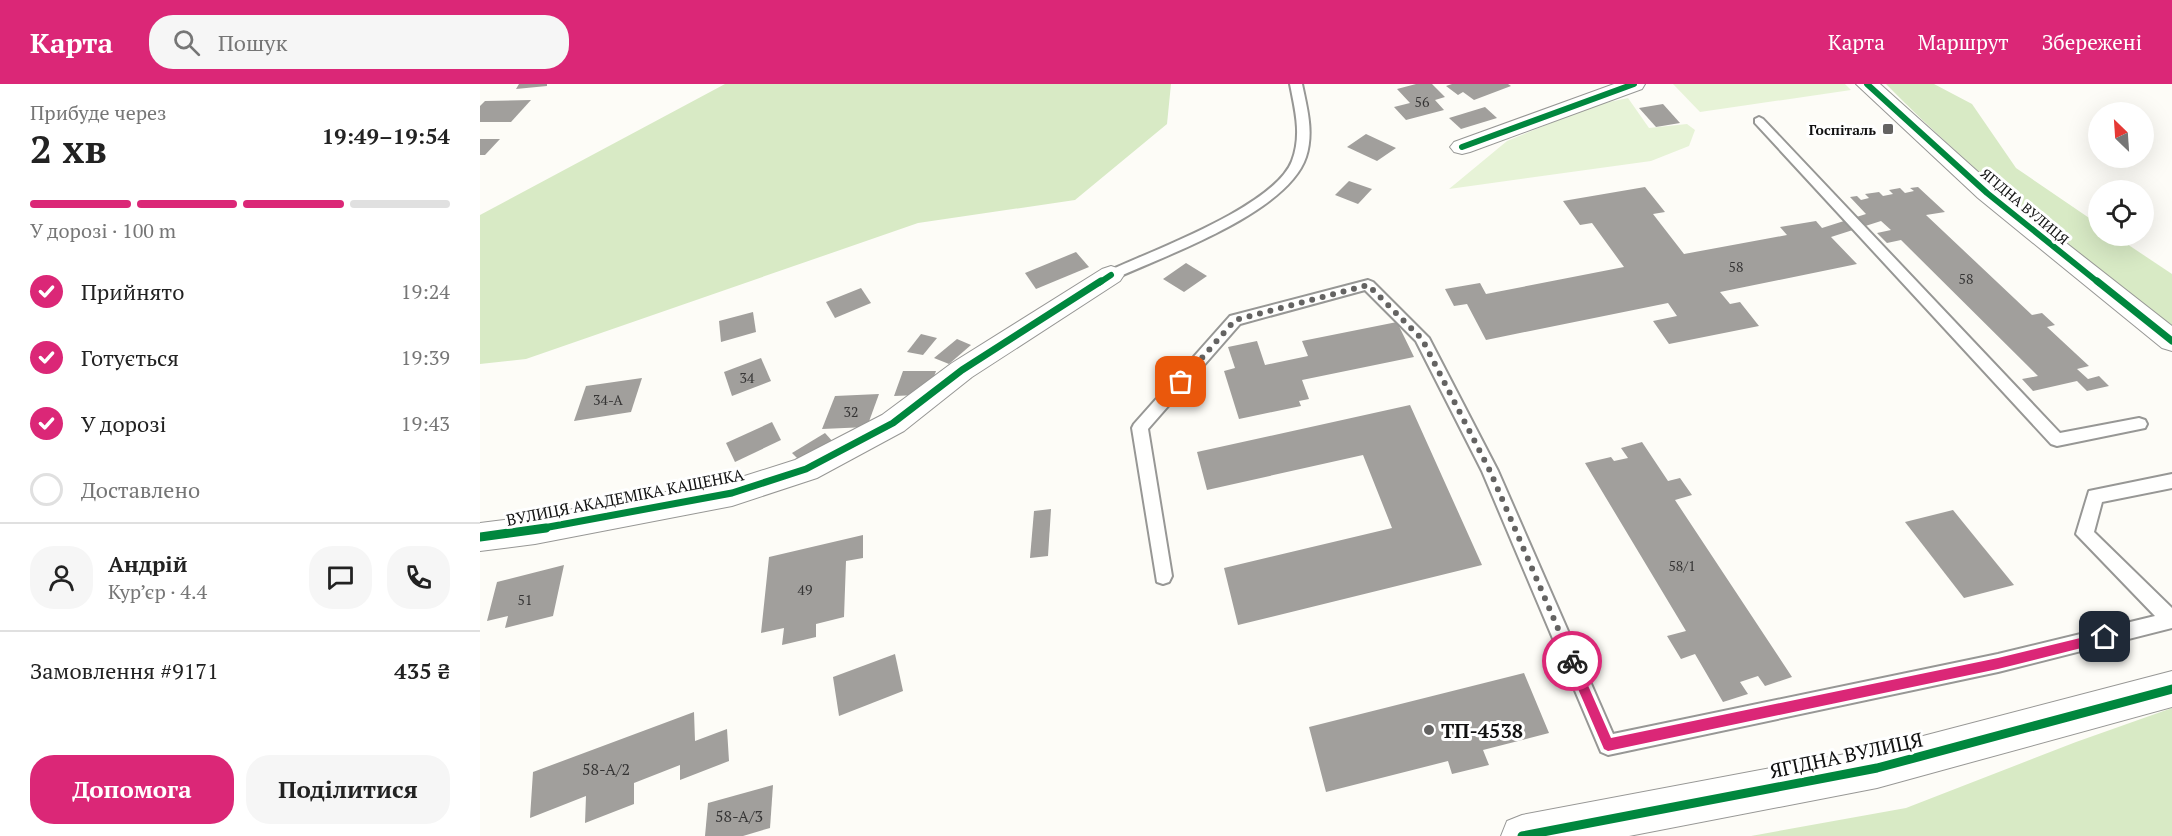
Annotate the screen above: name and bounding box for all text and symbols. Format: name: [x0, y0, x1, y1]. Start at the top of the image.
search box: [149, 15, 569, 69]
text: Карта: [30, 24, 113, 61]
icon: search: [170, 26, 203, 59]
text: Пошук: [218, 28, 287, 57]
text: Карта: [1828, 28, 1885, 56]
text: Маршрут: [1918, 28, 2009, 56]
text: Збережені: [2042, 28, 2142, 56]
house number: 56: [1415, 92, 1430, 111]
text: Прибуде через: [30, 99, 167, 126]
north arrow: [2088, 102, 2154, 168]
map controls: [2088, 102, 2154, 246]
place label: Госпіталь: [1809, 120, 1876, 139]
text: 19:49–19:54: [322, 121, 450, 150]
text: 2 хв: [30, 122, 107, 174]
marker: Госпіталь: [1881, 122, 1895, 136]
street label: ЯГІДНА ВУЛИЦЯ: [1977, 164, 2073, 248]
button: locate: [2088, 180, 2154, 246]
text: У дорозі · 100 m: [30, 217, 176, 244]
house number: 58: [1729, 257, 1743, 276]
house number: 58: [1959, 269, 1973, 288]
icon: check: [30, 275, 63, 308]
text: Прийнято: [81, 277, 184, 306]
text: 19:24: [401, 278, 450, 305]
icon: check: [30, 341, 63, 374]
text: Готується: [81, 343, 179, 372]
text: 19:39: [401, 344, 450, 371]
pin: [1155, 356, 1206, 407]
icon: bag: [1164, 365, 1197, 398]
house number: 34: [740, 368, 755, 387]
house number: 34-А: [593, 390, 623, 409]
house number: 32: [844, 402, 858, 421]
icon: check: [30, 407, 63, 440]
text: У дорозі: [81, 409, 166, 438]
text: 19:43: [401, 410, 450, 437]
street label: ВУЛИЦЯ АКАДЕМІКА КАЩЕНКА: [504, 463, 746, 531]
text: Доставлено: [81, 475, 200, 504]
button: person: [30, 546, 93, 609]
button: chat: [309, 546, 372, 609]
button: phone: [387, 546, 450, 609]
text: Андрій: [108, 549, 187, 578]
house number: 58/1: [1668, 556, 1696, 575]
text: Кур’єр · 4.4: [108, 578, 207, 605]
house number: 49: [798, 580, 812, 599]
house number: 51: [518, 590, 532, 609]
pin: [2079, 611, 2130, 662]
icon: home: [2088, 620, 2121, 653]
courier: [1542, 631, 1602, 691]
icon: bike: [1556, 645, 1589, 678]
text: Замовлення #9171: [30, 656, 219, 685]
text: 435 ₴: [394, 656, 450, 685]
place label: ТП-4538: [1441, 717, 1523, 744]
marker: ТП-4538: [1422, 723, 1436, 737]
street label: ЯГІДНА ВУЛИЦЯ: [1767, 725, 1926, 784]
button: Допомога: [30, 755, 234, 824]
button: Поділитися: [246, 755, 450, 824]
house number: 58-А/2: [582, 758, 630, 780]
house number: 58-А/3: [715, 805, 763, 827]

